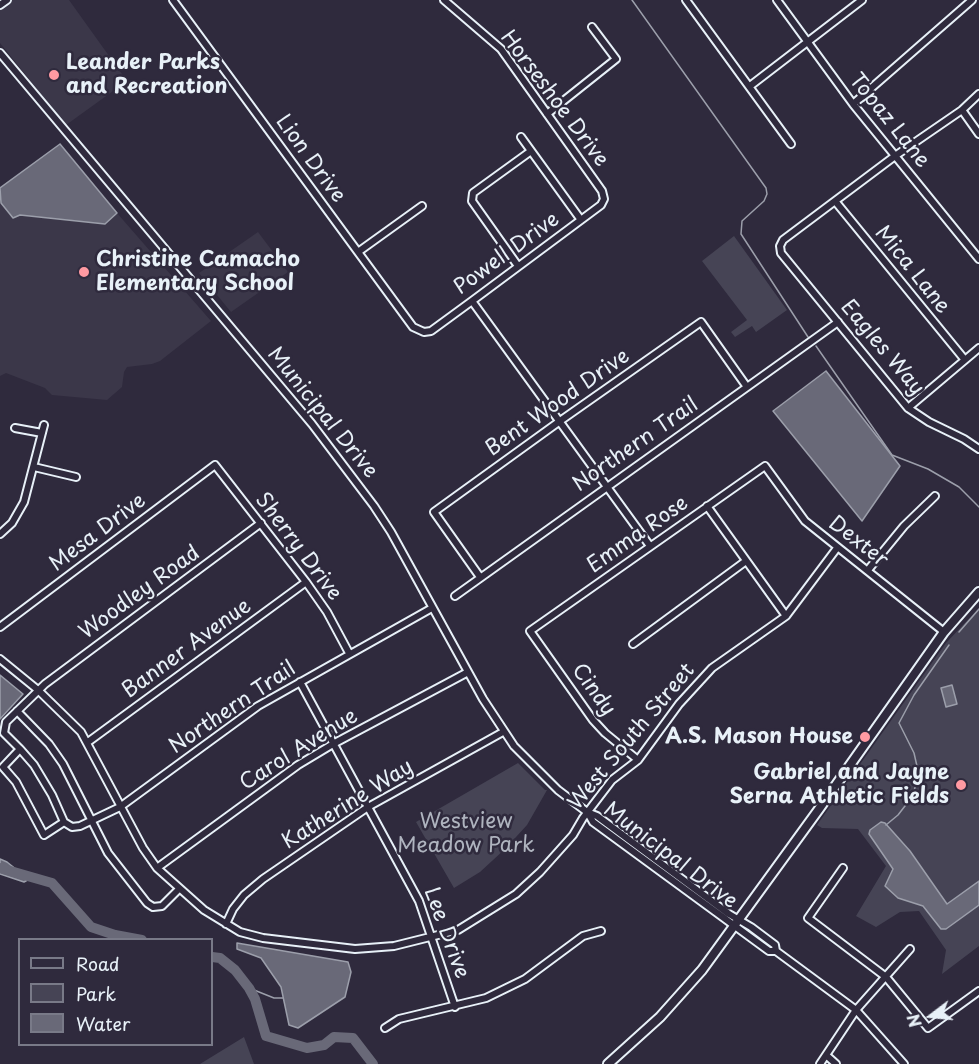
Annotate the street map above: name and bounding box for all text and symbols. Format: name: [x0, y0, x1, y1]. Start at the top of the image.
street label: Horseshoe Drive: [495, 26, 613, 172]
place label: Leander Parks and Recreation: [66, 50, 227, 100]
marker: Leander Parks and Recreation: [47, 68, 61, 82]
street label: Topaz Lane: [843, 69, 935, 173]
street label: Lion Drive: [270, 110, 350, 208]
street label: Powell Drive: [449, 207, 565, 301]
street label: Mica Lane: [869, 221, 955, 319]
place label: Christine Camacho Elementary School: [96, 247, 300, 297]
marker: Christine Camacho Elementary School: [77, 265, 91, 279]
street label: Eagles Way: [835, 295, 929, 401]
street label: Municipal Drive: [261, 342, 383, 484]
street label: Bent Wood Drive: [481, 344, 635, 462]
street label: Northern Trail: [568, 392, 704, 498]
street label: Sherry Drive: [249, 488, 347, 606]
street label: Mesa Drive: [45, 489, 151, 577]
street label: Emma Rose: [583, 491, 693, 579]
street label: Dexter: [823, 511, 893, 573]
street label: Woodley Road: [75, 541, 205, 645]
street label: Banner Avenue: [118, 594, 256, 704]
street label: Northern Trail: [165, 656, 301, 760]
street label: West South Street: [563, 659, 701, 815]
street label: Cindy: [566, 659, 620, 721]
street label: Carol Avenue: [235, 704, 363, 796]
place label: A.S. Mason House: [665, 724, 853, 750]
marker: A.S. Mason House: [858, 730, 872, 744]
street label: Katherine Way: [278, 755, 418, 855]
place label: Gabriel and Jayne Serna Athletic Fields: [730, 760, 949, 810]
marker: Gabriel and Jayne Serna Athletic Fields: [954, 778, 968, 792]
street label: Municipal Drive: [598, 797, 742, 915]
park label: Westview Meadow Park: [397, 809, 535, 859]
street label: Lee Drive: [418, 884, 474, 982]
legend: [18, 938, 213, 1046]
text: Road: [76, 950, 120, 977]
text: Park: [76, 980, 116, 1007]
north arrow: [901, 986, 961, 1046]
text: Water: [76, 1010, 130, 1037]
text: N: [900, 1012, 927, 1030]

